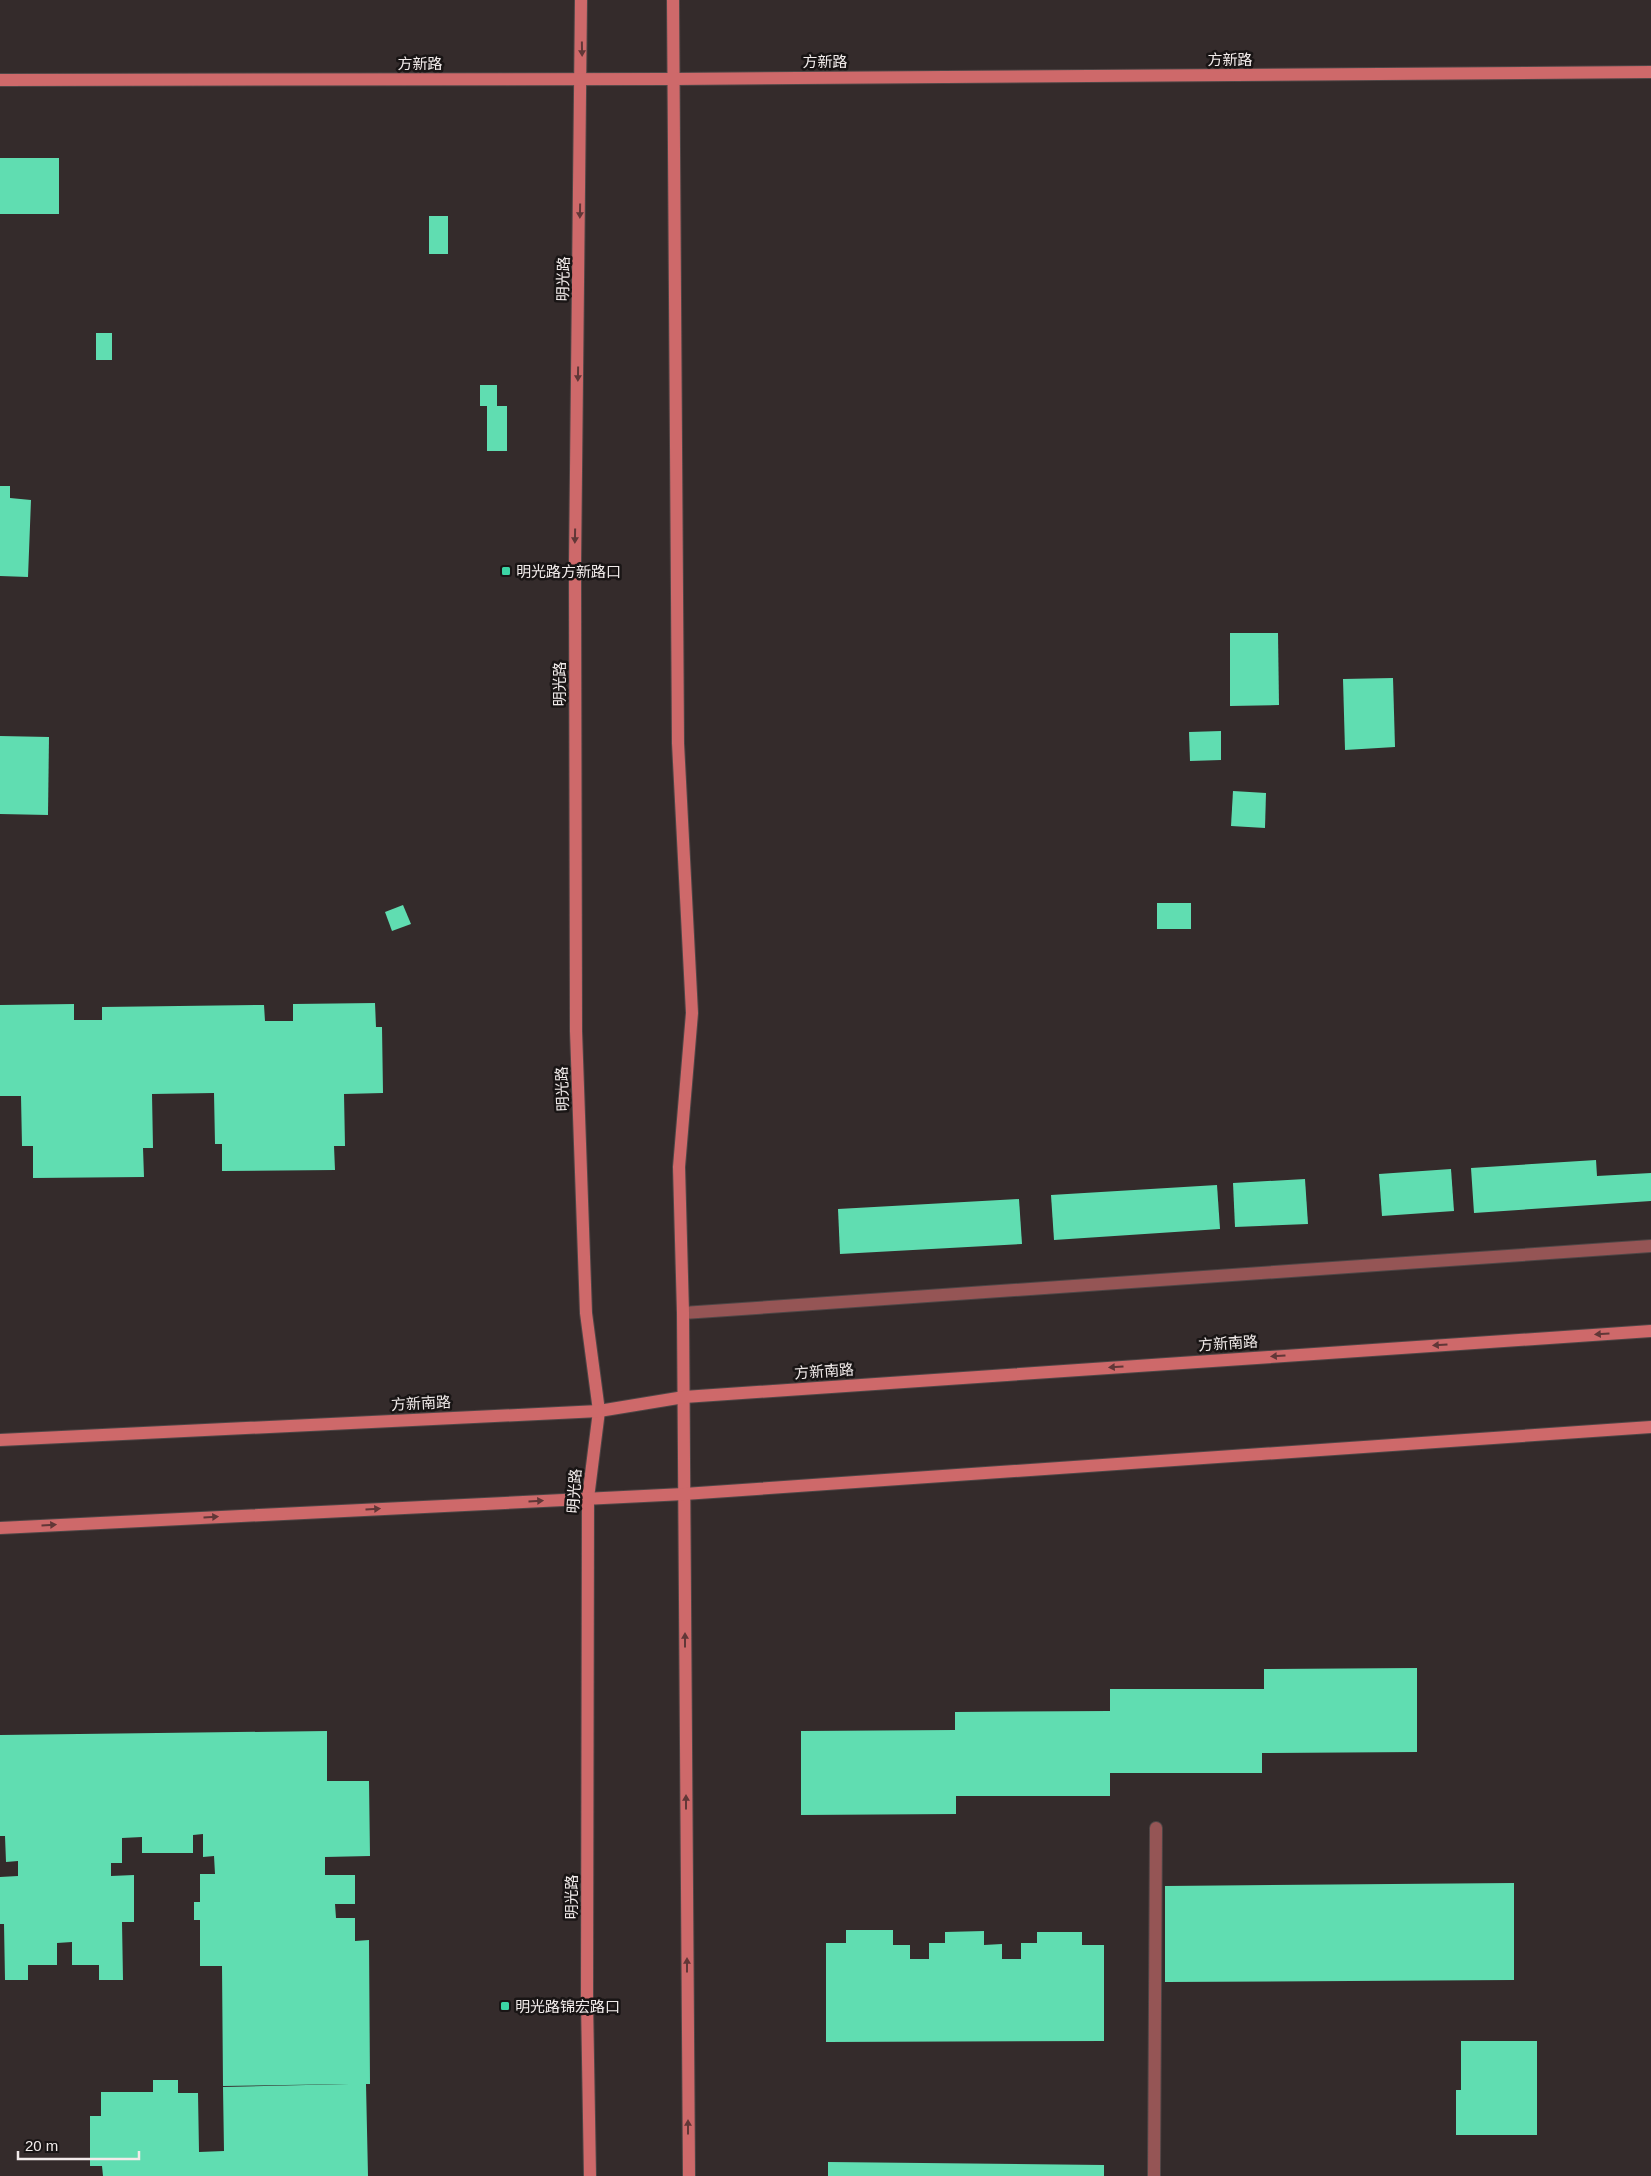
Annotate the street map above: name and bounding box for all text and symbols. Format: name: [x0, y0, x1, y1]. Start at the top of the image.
one-way arrow: [578, 41, 586, 57]
street label: 方新路: [1207, 51, 1253, 68]
street label: 方新路: [802, 53, 848, 70]
street label: 方新路: [397, 55, 443, 72]
one-way arrow: [576, 203, 584, 219]
street label: 明光路: [554, 256, 572, 302]
one-way arrow: [574, 366, 582, 382]
one-way arrow: [571, 528, 579, 544]
place label: 明光路方新路口: [516, 563, 621, 580]
marker: 明光路方新路口: [500, 565, 512, 577]
street label: 明光路: [551, 661, 568, 707]
street label: 明光路: [553, 1066, 571, 1112]
one-way arrow: [1594, 1331, 1610, 1339]
street label: 方新南路: [1197, 1332, 1259, 1354]
one-way arrow: [1432, 1342, 1448, 1350]
one-way arrow: [1270, 1353, 1286, 1361]
street label: 方新南路: [793, 1360, 855, 1382]
one-way arrow: [1108, 1364, 1124, 1372]
street label: 方新南路: [391, 1393, 451, 1413]
street label: 明光路: [564, 1468, 584, 1514]
one-way arrow: [528, 1496, 544, 1504]
one-way arrow: [366, 1504, 382, 1512]
one-way arrow: [203, 1513, 219, 1521]
one-way arrow: [41, 1521, 57, 1529]
one-way arrow: [681, 1632, 689, 1648]
one-way arrow: [682, 1794, 690, 1810]
street label: 明光路: [563, 1874, 580, 1920]
one-way arrow: [683, 1957, 691, 1973]
place label: 明光路锦宏路口: [515, 1998, 620, 2015]
marker: 明光路锦宏路口: [499, 2000, 511, 2012]
one-way arrow: [684, 2119, 692, 2135]
scale bar: [18, 2128, 139, 2160]
text: 20 m: [25, 2137, 58, 2154]

